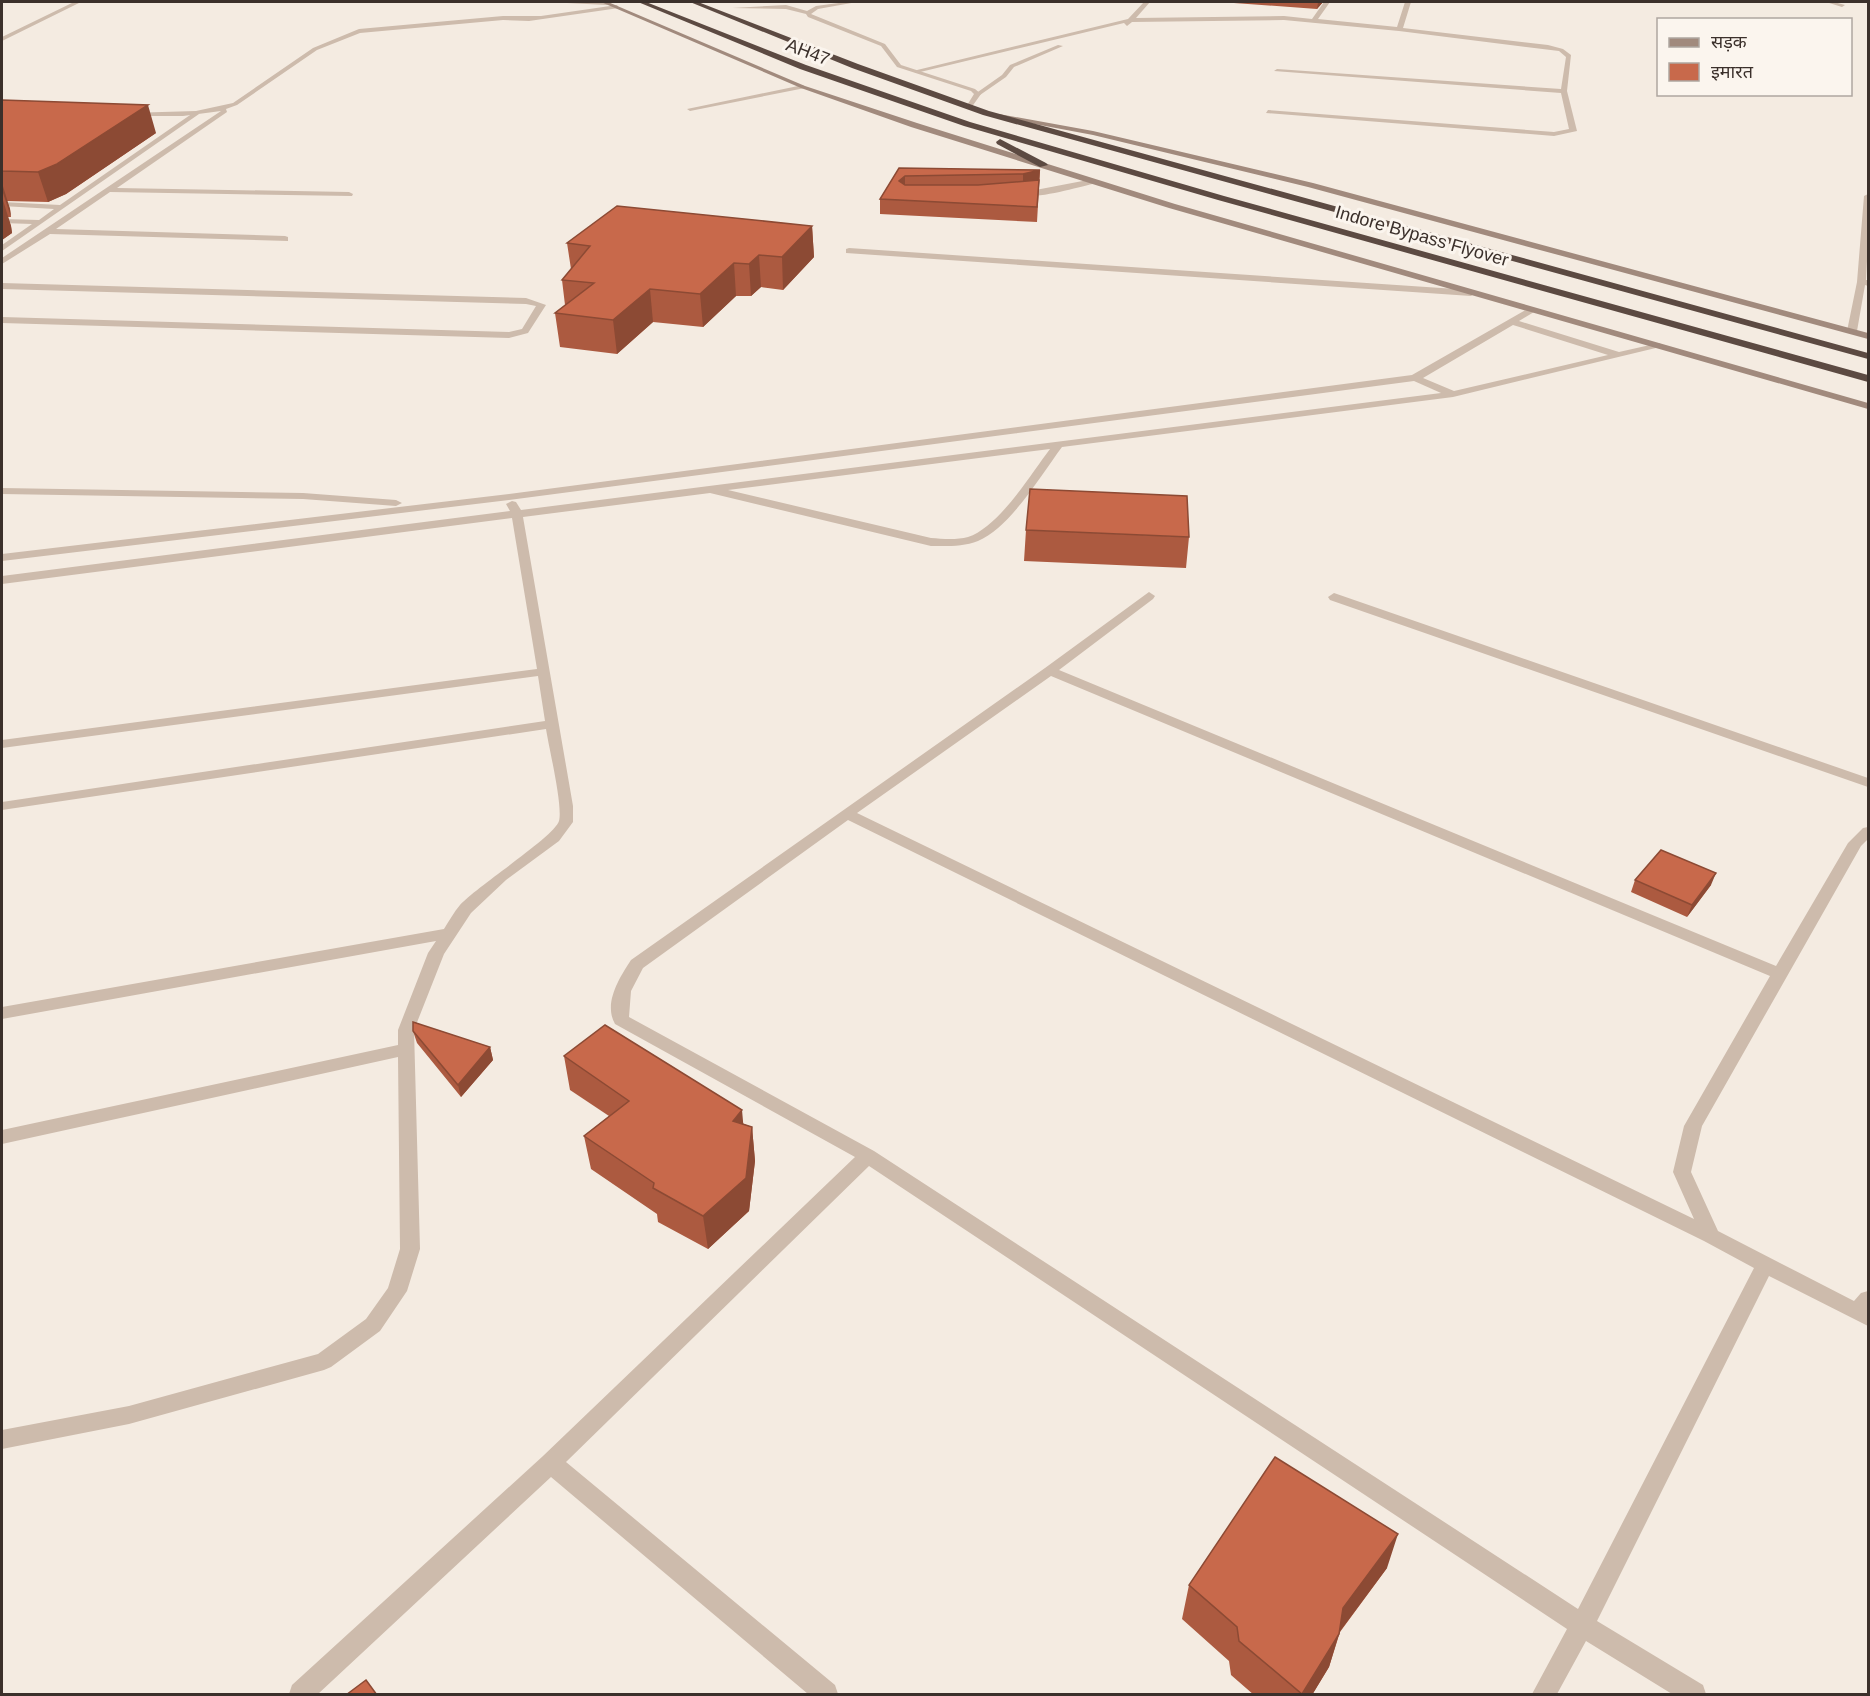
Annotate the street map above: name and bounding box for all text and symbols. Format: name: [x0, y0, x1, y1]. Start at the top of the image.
legend: [1657, 18, 1852, 96]
text: सड़क: [1711, 32, 1748, 52]
street label: AH47: [783, 35, 833, 69]
text: इमारत: [1711, 62, 1754, 82]
street label: Indore Bypass Flyover: [1333, 202, 1511, 270]

